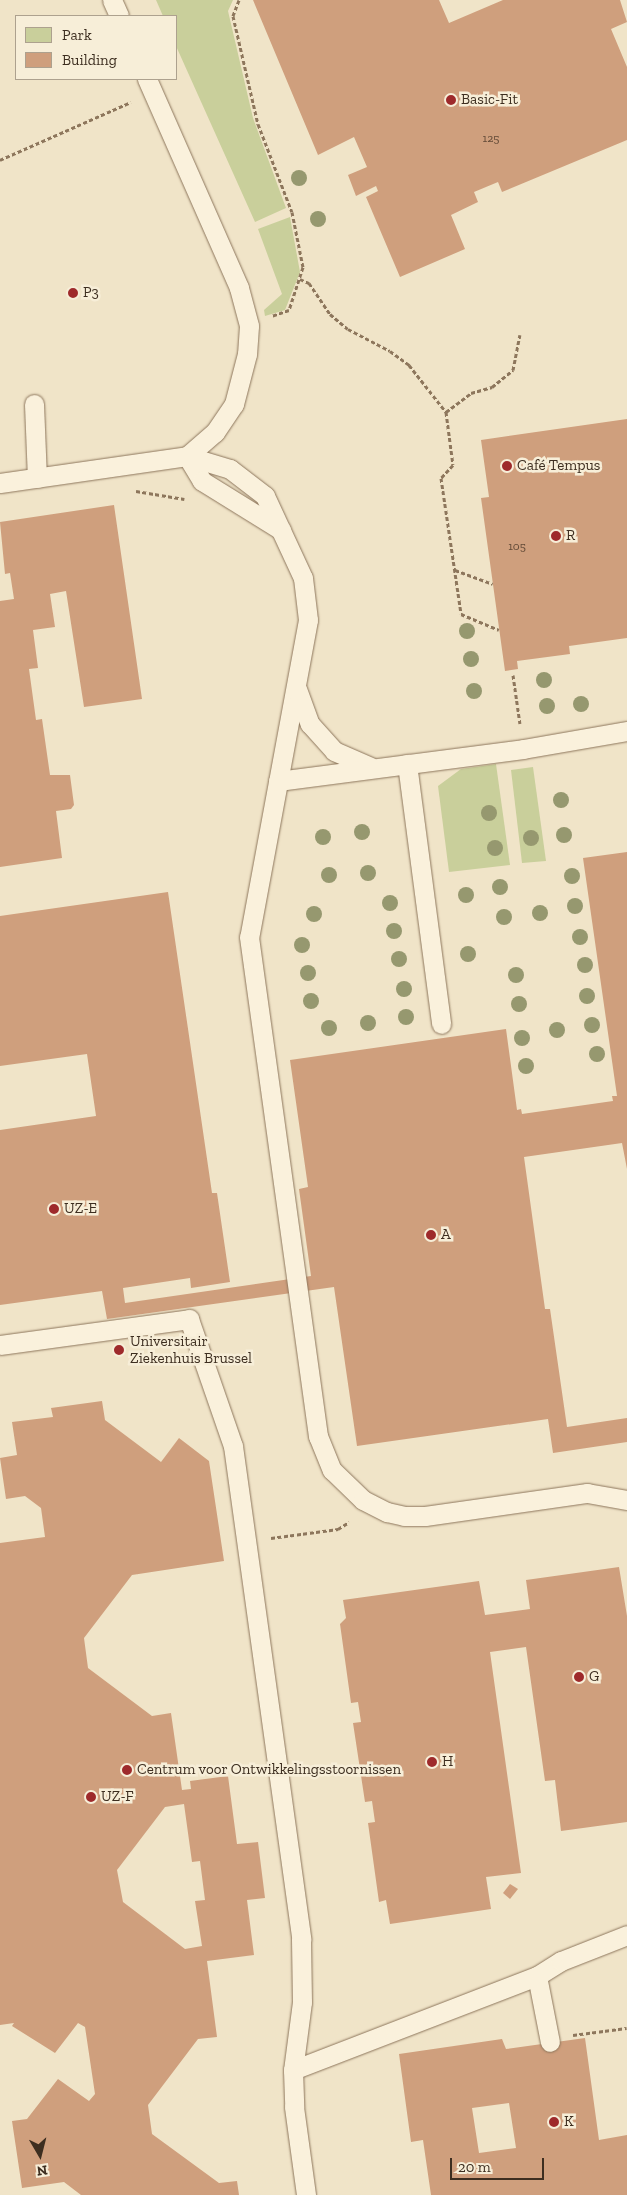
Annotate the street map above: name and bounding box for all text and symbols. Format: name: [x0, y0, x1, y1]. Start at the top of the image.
legend: [15, 15, 178, 80]
text: Park: [62, 26, 92, 44]
text: Building: [62, 51, 117, 69]
place label: Basic-Fit: [461, 91, 518, 109]
marker: Basic-Fit: [445, 94, 457, 106]
house number: 125: [483, 132, 499, 146]
place label: P3: [83, 284, 99, 302]
marker: P3: [67, 287, 79, 299]
place label: Café Tempus: [517, 457, 601, 475]
marker: Café Tempus: [501, 460, 513, 472]
place label: R: [566, 527, 575, 545]
marker: R: [550, 530, 562, 542]
house number: 105: [508, 540, 526, 554]
place label: UZ-E: [64, 1200, 97, 1218]
marker: UZ-E: [48, 1203, 60, 1215]
place label: A: [441, 1226, 451, 1244]
marker: A: [425, 1229, 437, 1241]
place label: Universitair Ziekenhuis Brussel: [130, 1332, 252, 1367]
marker: Universitair Ziekenhuis Brussel: [112, 1343, 126, 1357]
place label: G: [589, 1668, 599, 1686]
marker: G: [573, 1671, 585, 1683]
place label: H: [442, 1753, 453, 1771]
marker: H: [426, 1756, 438, 1768]
place label: Centrum voor Ontwikkelingsstoornissen: [137, 1761, 402, 1779]
marker: Centrum voor Ontwikkelingsstoornissen: [121, 1764, 133, 1776]
place label: UZ-F: [101, 1788, 134, 1806]
marker: UZ-F: [85, 1791, 97, 1803]
place label: K: [564, 2113, 574, 2131]
marker: K: [548, 2116, 560, 2128]
north arrow: [15, 2130, 65, 2180]
scale bar: [452, 2148, 546, 2180]
text: 20 m: [458, 2158, 491, 2176]
text: N: [36, 2161, 49, 2180]

